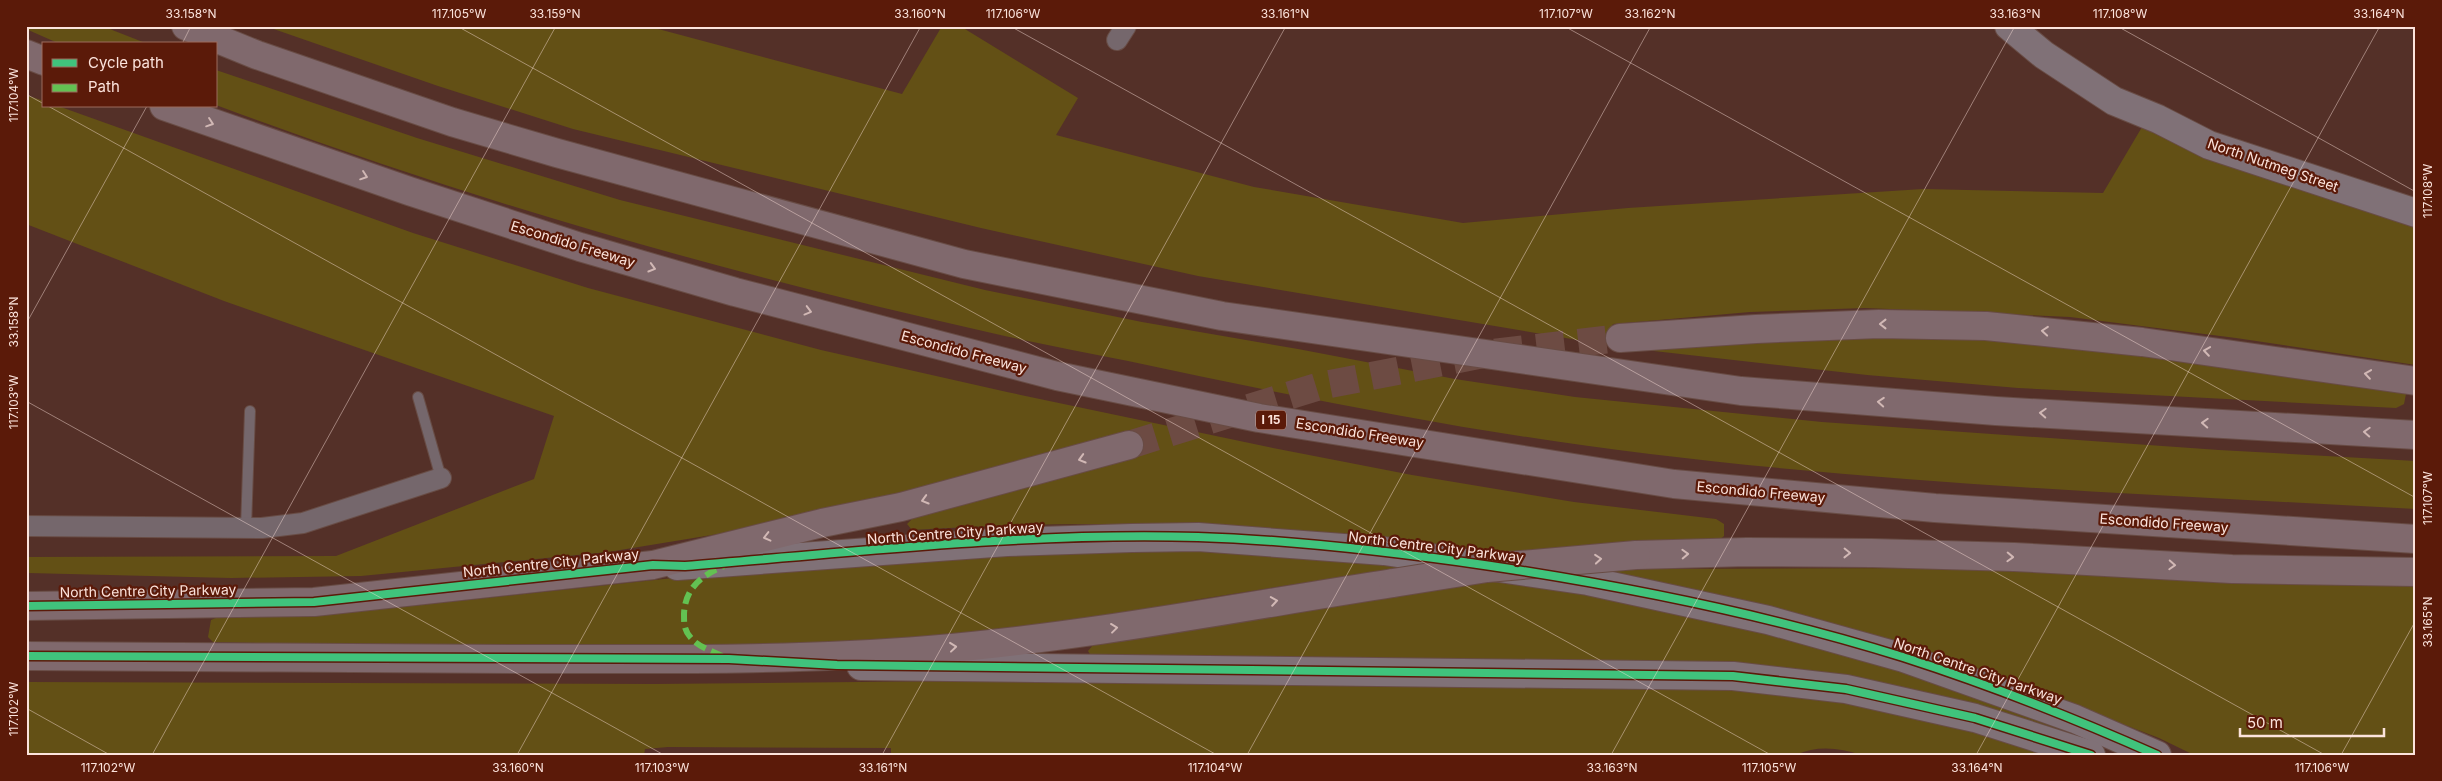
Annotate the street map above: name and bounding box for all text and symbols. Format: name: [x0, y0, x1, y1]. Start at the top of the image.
text: 33.158°N: [166, 6, 216, 21]
text: 117.105°W: [432, 6, 486, 21]
text: 33.159°N: [529, 6, 581, 21]
text: 33.160°N: [894, 6, 946, 21]
text: 117.106°W: [986, 6, 1041, 21]
text: 33.161°N: [1261, 6, 1309, 21]
text: 117.107°W: [1539, 6, 1593, 21]
text: 33.162°N: [1624, 6, 1676, 21]
text: 33.163°N: [1989, 6, 2041, 21]
text: 117.108°W: [2093, 6, 2147, 21]
text: 33.164°N: [2353, 6, 2405, 21]
legend: [42, 42, 218, 108]
text: Cycle path: [88, 53, 164, 72]
text: 117.104°W: [6, 67, 21, 122]
text: Path: [88, 77, 120, 96]
one-way arrow: [205, 117, 214, 127]
street label: North Nutmeg Street: [2206, 134, 2341, 195]
text: 117.108°W: [2420, 164, 2435, 218]
one-way arrow: [359, 170, 367, 180]
street label: Escondido Freeway: [509, 216, 638, 271]
one-way arrow: [647, 262, 655, 272]
text: 33.158°N: [6, 297, 21, 347]
one-way arrow: [804, 305, 813, 316]
one-way arrow: [1879, 319, 1886, 329]
one-way arrow: [2041, 326, 2049, 337]
street label: Escondido Freeway: [899, 327, 1029, 376]
one-way arrow: [2202, 346, 2210, 357]
one-way arrow: [2363, 369, 2372, 379]
text: 117.103°W: [6, 375, 21, 429]
one-way arrow: [1876, 396, 1884, 407]
one-way arrow: [2038, 408, 2046, 419]
road number: I 15: [1256, 410, 1286, 430]
street label: Escondido Freeway: [1295, 414, 1425, 451]
one-way arrow: [2201, 417, 2209, 428]
one-way arrow: [2363, 427, 2371, 438]
one-way arrow: [1079, 453, 1087, 463]
text: 117.107°W: [2420, 471, 2435, 525]
street label: Escondido Freeway: [1696, 477, 1826, 506]
one-way arrow: [922, 494, 930, 504]
street label: Escondido Freeway: [2099, 510, 2229, 535]
street label: North Centre City Parkway: [866, 518, 1044, 547]
street label: North Centre City Parkway: [1347, 527, 1525, 566]
one-way arrow: [762, 531, 771, 542]
street label: North Centre City Parkway: [462, 545, 640, 580]
one-way arrow: [1681, 548, 1689, 559]
one-way arrow: [1844, 548, 1851, 558]
one-way arrow: [2006, 552, 2014, 562]
one-way arrow: [1594, 553, 1602, 564]
one-way arrow: [2168, 560, 2176, 571]
street label: North Centre City Parkway: [59, 580, 237, 601]
text: 33.165°N: [2420, 596, 2435, 648]
one-way arrow: [1270, 597, 1279, 607]
one-way arrow: [1110, 623, 1118, 634]
street label: North Centre City Parkway: [1892, 634, 2065, 707]
one-way arrow: [949, 642, 957, 653]
text: 117.102°W: [6, 682, 21, 736]
scale bar: [2240, 706, 2383, 738]
text: 50 m: [2247, 713, 2283, 732]
text: 117.102°W: [81, 760, 135, 775]
text: 33.160°N: [492, 760, 544, 775]
text: 117.103°W: [635, 760, 689, 775]
text: 33.161°N: [859, 760, 907, 775]
text: 117.104°W: [1188, 760, 1243, 775]
text: 33.163°N: [1586, 760, 1638, 775]
text: 117.105°W: [1742, 760, 1796, 775]
text: 33.164°N: [1951, 760, 2003, 775]
text: 117.106°W: [2295, 760, 2350, 775]

